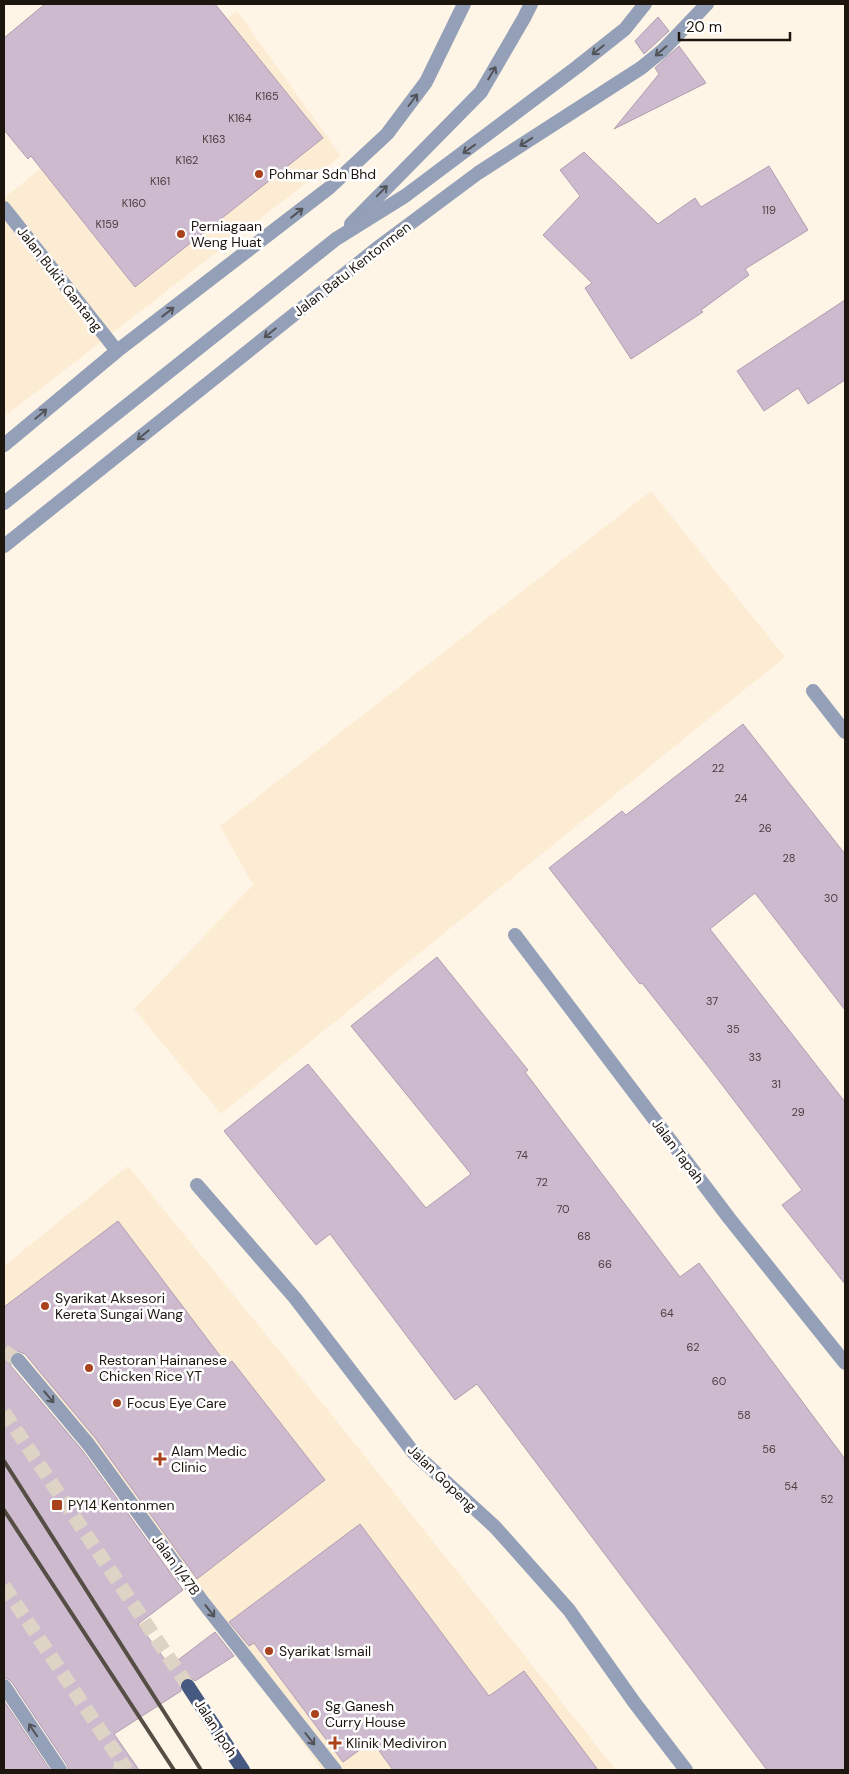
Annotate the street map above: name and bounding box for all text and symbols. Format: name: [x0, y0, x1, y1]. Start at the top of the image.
scale bar: [679, 10, 790, 42]
text: 20 m: [686, 17, 722, 37]
one-way arrow: [592, 45, 605, 56]
one-way arrow: [654, 45, 667, 57]
one-way arrow: [488, 66, 498, 80]
house number: K165: [255, 89, 279, 103]
one-way arrow: [407, 94, 418, 107]
house number: K164: [228, 111, 252, 125]
house number: K163: [202, 132, 226, 146]
one-way arrow: [519, 136, 533, 147]
one-way arrow: [462, 144, 476, 154]
house number: K162: [176, 153, 198, 167]
place label: Pohmar Sdn Bhd: [269, 165, 376, 183]
marker: Pohmar Sdn Bhd: [253, 168, 265, 180]
house number: K161: [150, 174, 170, 188]
one-way arrow: [376, 185, 388, 198]
house number: K160: [122, 196, 146, 210]
house number: 119: [762, 203, 776, 217]
one-way arrow: [290, 207, 303, 218]
house number: K159: [95, 217, 119, 231]
place label: Perniagaan Weng Huat: [191, 217, 262, 251]
street label: Jalan Batu Kentonmen: [290, 218, 414, 320]
street label: Jalan Bukit Gantang: [13, 223, 107, 335]
marker: Perniagaan Weng Huat: [175, 228, 187, 240]
one-way arrow: [161, 306, 174, 317]
one-way arrow: [264, 328, 277, 339]
one-way arrow: [35, 408, 48, 419]
one-way arrow: [137, 429, 150, 440]
house number: 22: [712, 761, 724, 775]
house number: 24: [735, 791, 748, 805]
house number: 26: [758, 821, 772, 835]
house number: 28: [783, 851, 795, 865]
house number: 30: [824, 891, 838, 905]
house number: 37: [706, 994, 718, 1008]
house number: 35: [726, 1022, 740, 1036]
house number: 33: [748, 1050, 762, 1064]
house number: 31: [771, 1077, 781, 1091]
house number: 29: [791, 1105, 805, 1119]
street label: Jalan Tapah: [648, 1115, 708, 1187]
house number: 74: [516, 1148, 528, 1162]
house number: 72: [536, 1175, 548, 1189]
house number: 70: [556, 1202, 570, 1216]
house number: 68: [577, 1229, 591, 1243]
house number: 66: [598, 1257, 612, 1271]
place label: Syarikat Aksesori Kereta Sungai Wang: [55, 1289, 183, 1323]
marker: Syarikat Aksesori Kereta Sungai Wang: [39, 1300, 51, 1312]
house number: 64: [660, 1306, 674, 1320]
house number: 62: [687, 1340, 699, 1354]
place label: Restoran Hainanese Chicken Rice YT: [99, 1351, 227, 1385]
marker: Restoran Hainanese Chicken Rice YT: [83, 1362, 95, 1374]
house number: 60: [712, 1374, 726, 1388]
one-way arrow: [44, 1390, 55, 1403]
place label: Focus Eye Care: [127, 1394, 227, 1412]
marker: Focus Eye Care: [111, 1397, 123, 1409]
house number: 58: [737, 1408, 751, 1422]
street label: Jalan Gopeng: [404, 1441, 480, 1515]
place label: Alam Medic Clinic: [171, 1442, 247, 1476]
house number: 56: [762, 1442, 776, 1456]
marker: Alam Medic Clinic: [153, 1452, 167, 1466]
house number: 54: [784, 1479, 798, 1493]
house number: 52: [821, 1492, 833, 1506]
place label: PY14 Kentonmen: [68, 1496, 174, 1514]
marker: PY14 Kentonmen: [50, 1498, 64, 1512]
street label: Jalan 1/47B: [148, 1531, 204, 1599]
one-way arrow: [204, 1604, 215, 1617]
place label: Syarikat Ismail: [279, 1642, 371, 1660]
marker: Syarikat Ismail: [263, 1645, 275, 1657]
street label: Jalan Ipoh: [191, 1696, 241, 1760]
place label: Sg Ganesh Curry House: [325, 1697, 406, 1731]
marker: Sg Ganesh Curry House: [309, 1708, 321, 1720]
one-way arrow: [28, 1723, 38, 1737]
one-way arrow: [305, 1732, 316, 1745]
place label: Klinik Mediviron: [346, 1734, 447, 1752]
marker: Klinik Mediviron: [328, 1736, 342, 1750]

